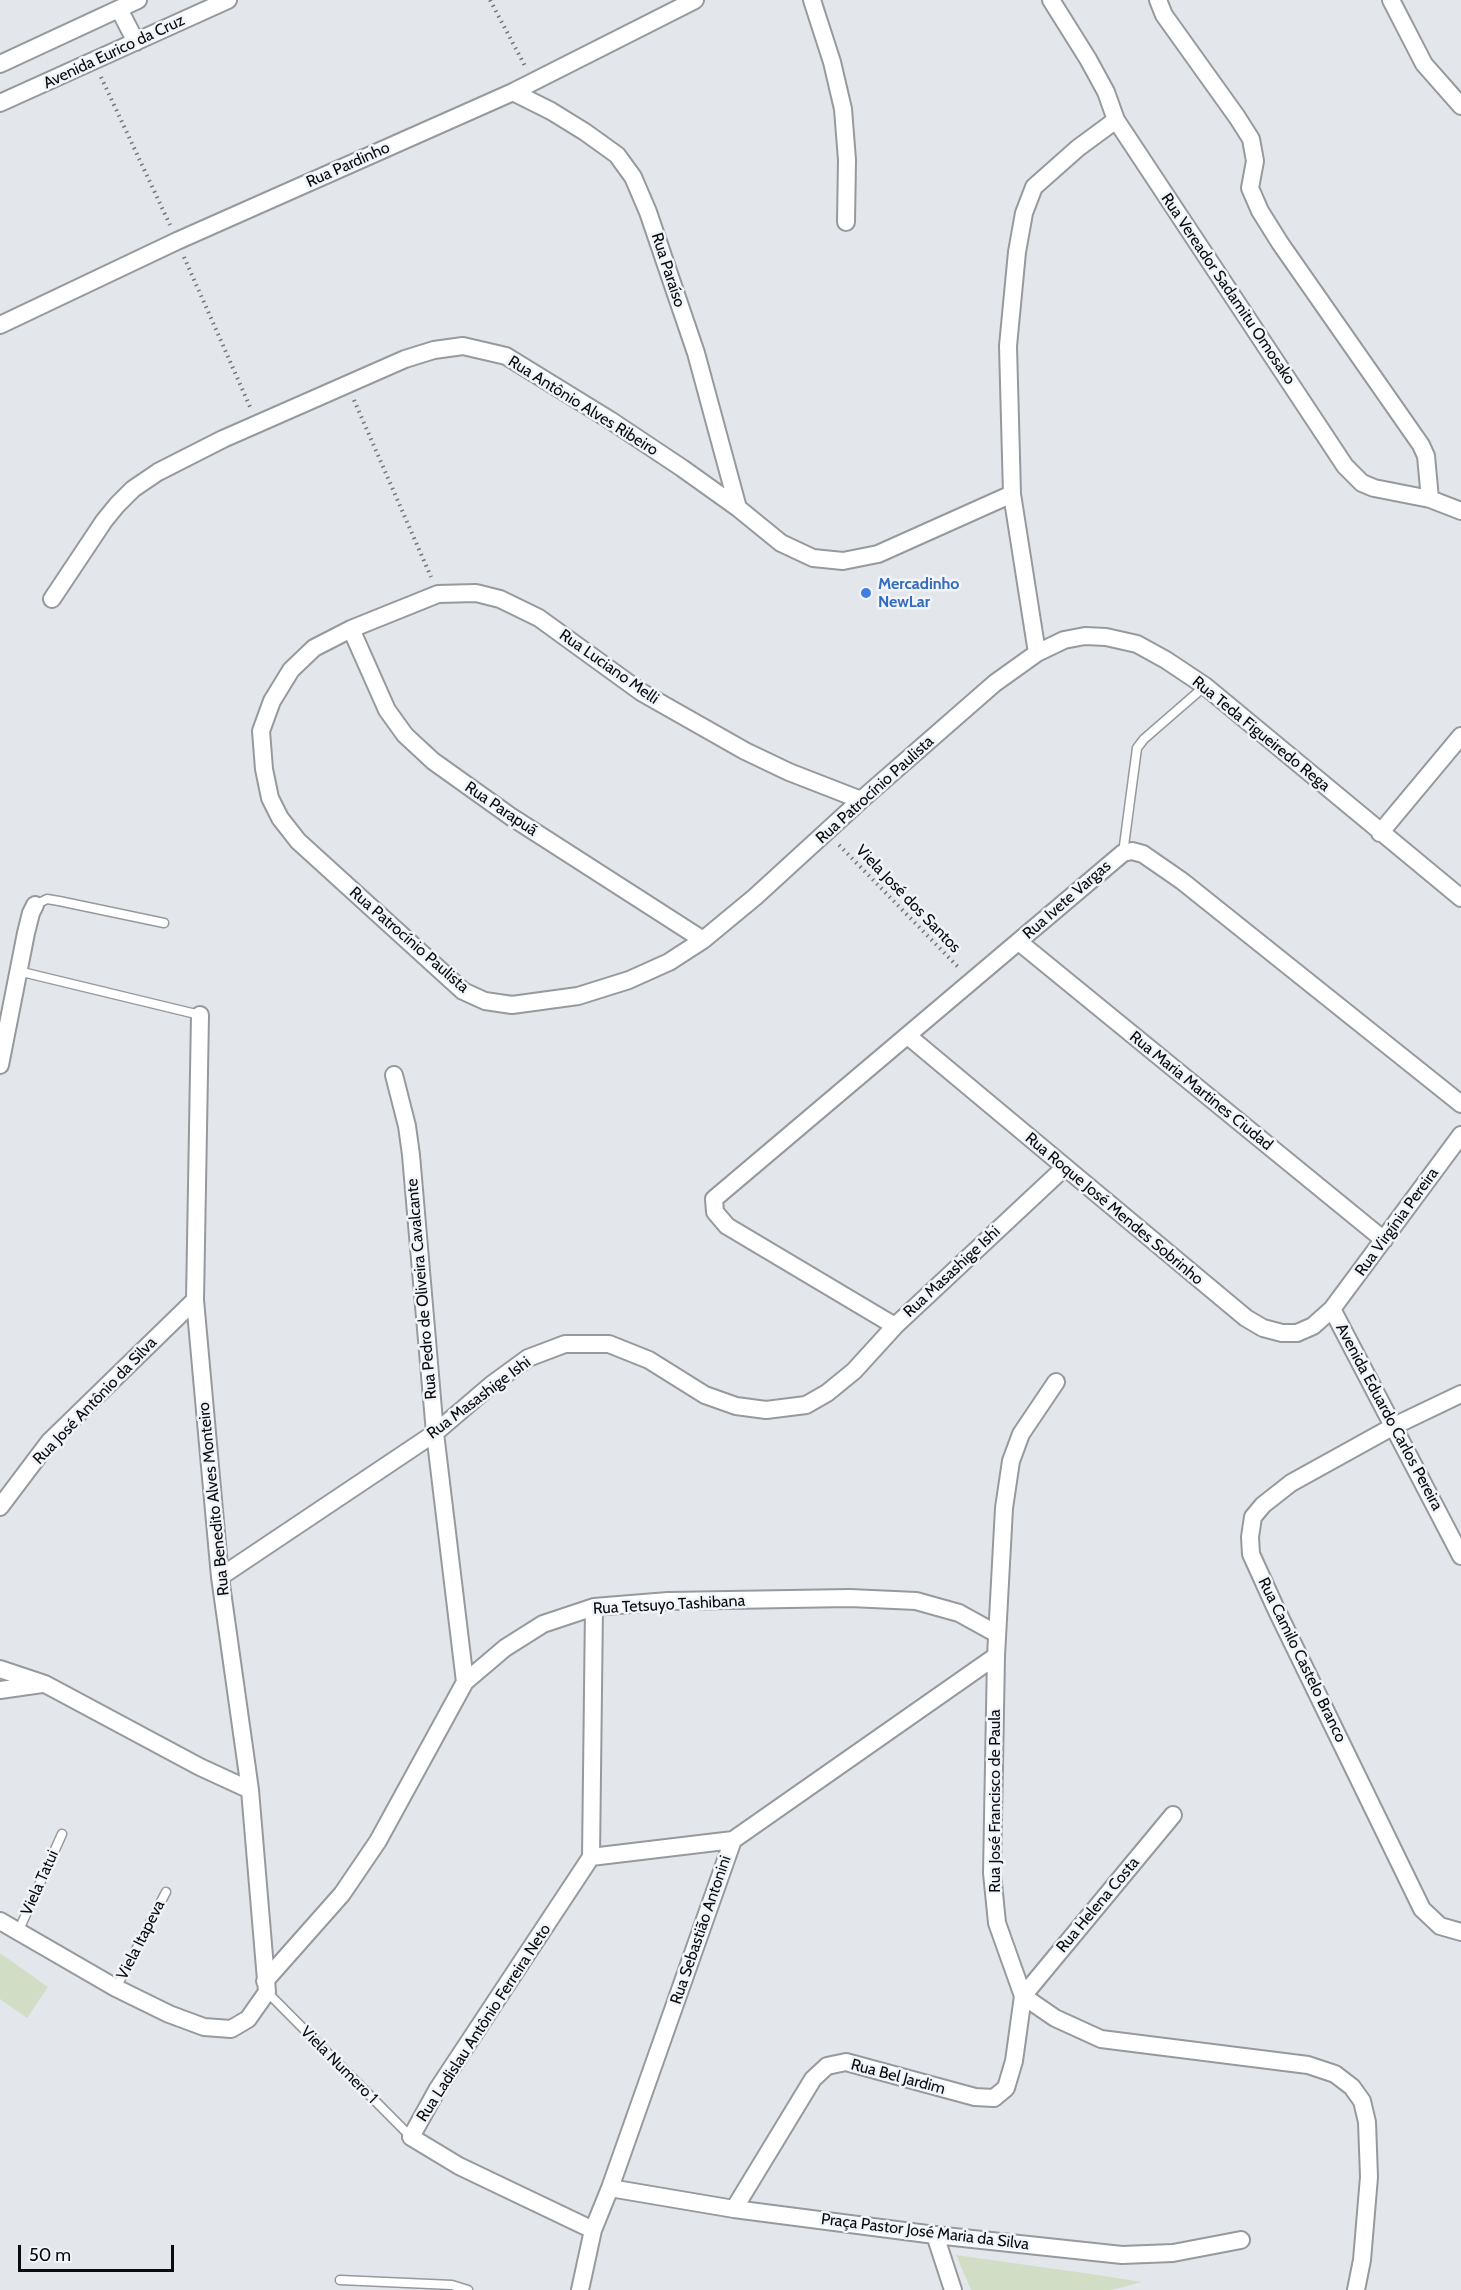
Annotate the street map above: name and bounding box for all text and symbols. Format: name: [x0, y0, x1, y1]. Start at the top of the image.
street label: Avenida Eurico da Cruz: [40, 11, 188, 93]
street label: Rua Pardinho: [303, 138, 393, 192]
street label: Rua Vereador Sadamitu Omosako: [1157, 190, 1299, 388]
street label: Rua Paraíso: [647, 230, 689, 310]
street label: Rua Antônio Alves Ribeiro: [504, 352, 662, 460]
place label: Mercadinho NewLar: [878, 574, 959, 612]
marker: Mercadinho NewLar: [859, 586, 873, 600]
street label: Rua Luciano Melli: [556, 626, 662, 708]
street label: Rua Teda Figueiredo Rega: [1188, 672, 1334, 796]
street label: Rua Patrocínio Paulista: [812, 732, 938, 848]
street label: Rua Parapuã: [461, 778, 541, 840]
street label: Viela José dos Santos: [852, 841, 964, 957]
street label: Rua Ivete Vargas: [1019, 857, 1115, 943]
street label: Rua Patrocínio Paulista: [345, 883, 473, 997]
street label: Rua Maria Martines Ciudad: [1125, 1027, 1277, 1155]
street label: Rua Roque José Mendes Sobrinho: [1021, 1129, 1207, 1289]
street label: Rua Virgínia Pereira: [1351, 1164, 1443, 1280]
street label: Rua Pedro de Oliveira Cavalcante: [403, 1178, 441, 1400]
street label: Rua Masashige Ishi: [900, 1222, 1004, 1322]
street label: Avenida Eduardo Carlos Pereira: [1331, 1320, 1447, 1514]
street label: Rua José Antônio da Silva: [29, 1333, 161, 1469]
street label: Rua Masashige Ishi: [423, 1353, 535, 1443]
street label: Rua Benedito Alves Monteiro: [194, 1401, 234, 1597]
street label: Rua Camilo Castelo Branco: [1254, 1574, 1350, 1746]
street label: Rua Tetsuyo Tashibana: [592, 1591, 746, 1619]
street label: Rua José Francisco de Paula: [985, 1709, 1005, 1893]
street label: Viela Tatui: [17, 1847, 63, 1919]
street label: Rua Sebastião Antonini: [667, 1853, 735, 2007]
street label: Rua Helena Costa: [1053, 1853, 1143, 1957]
street label: Viela Itapeva: [113, 1897, 169, 1983]
street label: Rua Ladislau Antônio Ferreira Neto: [413, 1921, 555, 2125]
street label: Viela Numero 1: [296, 2022, 382, 2108]
street label: Rua Bel Jardim: [849, 2055, 947, 2099]
street label: Praça Pastor José Maria da Silva: [820, 2210, 1030, 2254]
scale bar: [21, 2233, 177, 2271]
text: 50 m: [29, 2244, 71, 2266]

